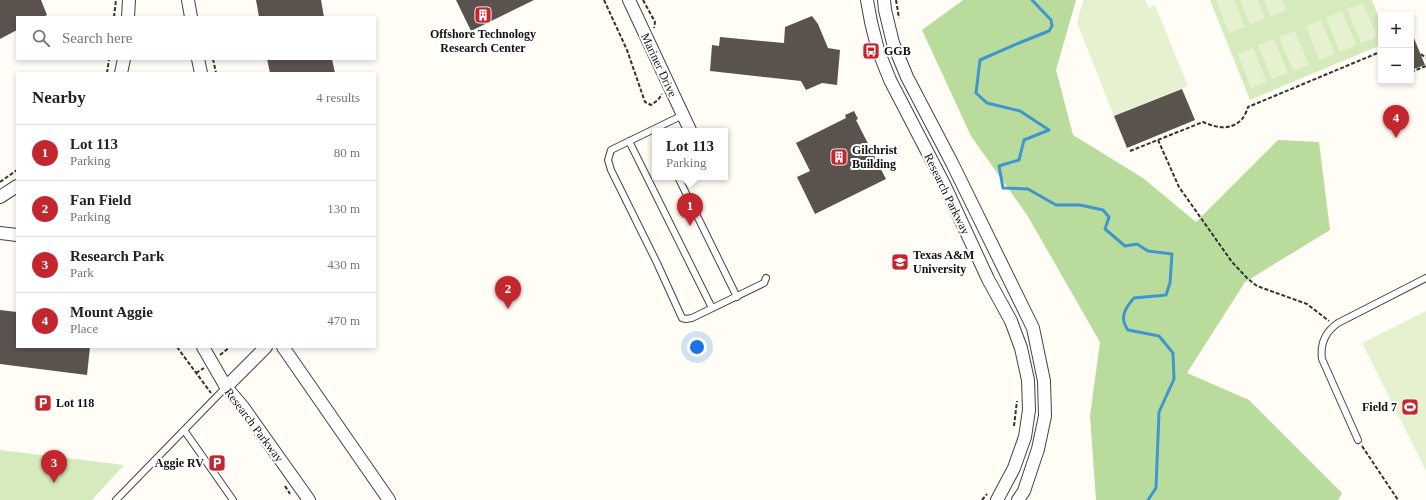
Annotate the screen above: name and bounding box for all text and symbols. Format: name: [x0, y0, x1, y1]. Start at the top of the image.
building icon: Offshore Technology Research Center: [473, 5, 493, 25]
map controls: [1378, 12, 1414, 84]
button: +: [1378, 12, 1414, 48]
search box: [16, 16, 376, 60]
icon: search: [30, 27, 52, 49]
place label: Offshore Technology Research Center: [430, 27, 536, 55]
text: Search here: [62, 30, 132, 46]
street label: Mariner Drive: [638, 31, 680, 99]
bus stop icon: GGB: [861, 41, 881, 61]
place label: GGB: [884, 44, 911, 58]
button: −: [1378, 48, 1414, 84]
text: Nearby: [32, 88, 86, 107]
text: 4 results: [316, 90, 360, 105]
pin: 4: [1383, 105, 1409, 138]
popup: [652, 128, 728, 180]
text: Lot 113: [70, 136, 118, 152]
text: Lot 113: [666, 138, 714, 154]
place label: Gilchrist Building: [852, 143, 897, 171]
text: 1: [42, 145, 48, 160]
text: 80 m: [334, 145, 360, 160]
building icon: Gilchrist Building: [829, 147, 849, 167]
street label: Research Parkway: [921, 151, 973, 237]
text: Parking: [70, 153, 110, 168]
text: Parking: [666, 155, 706, 170]
text: Fan Field: [70, 192, 131, 208]
pin: 1: [677, 193, 703, 226]
text: 2: [42, 201, 48, 216]
text: 130 m: [327, 201, 360, 216]
text: Parking: [70, 209, 110, 224]
text: Research Park: [70, 248, 164, 264]
place label: Texas A&M University: [913, 248, 974, 276]
school or university icon: Texas A&M University: [890, 252, 910, 272]
text: 3: [42, 257, 48, 272]
text: 430 m: [327, 257, 360, 272]
text: Park: [70, 265, 94, 280]
pin: 2: [495, 276, 521, 309]
text: Mount Aggie: [70, 304, 153, 320]
text: 4: [42, 313, 48, 328]
text: 470 m: [327, 313, 360, 328]
text: Place: [70, 321, 98, 336]
your location: [687, 337, 707, 357]
street label: Research Parkway: [222, 385, 286, 465]
parking icon: Lot 118: [33, 393, 53, 413]
place label: Lot 118: [56, 396, 94, 410]
sports icon: Field 7: [1400, 397, 1420, 417]
place label: Field 7: [1362, 400, 1397, 414]
pin: 3: [41, 450, 67, 483]
parking icon: Aggie RV: [207, 453, 227, 473]
place label: Aggie RV: [155, 456, 204, 470]

